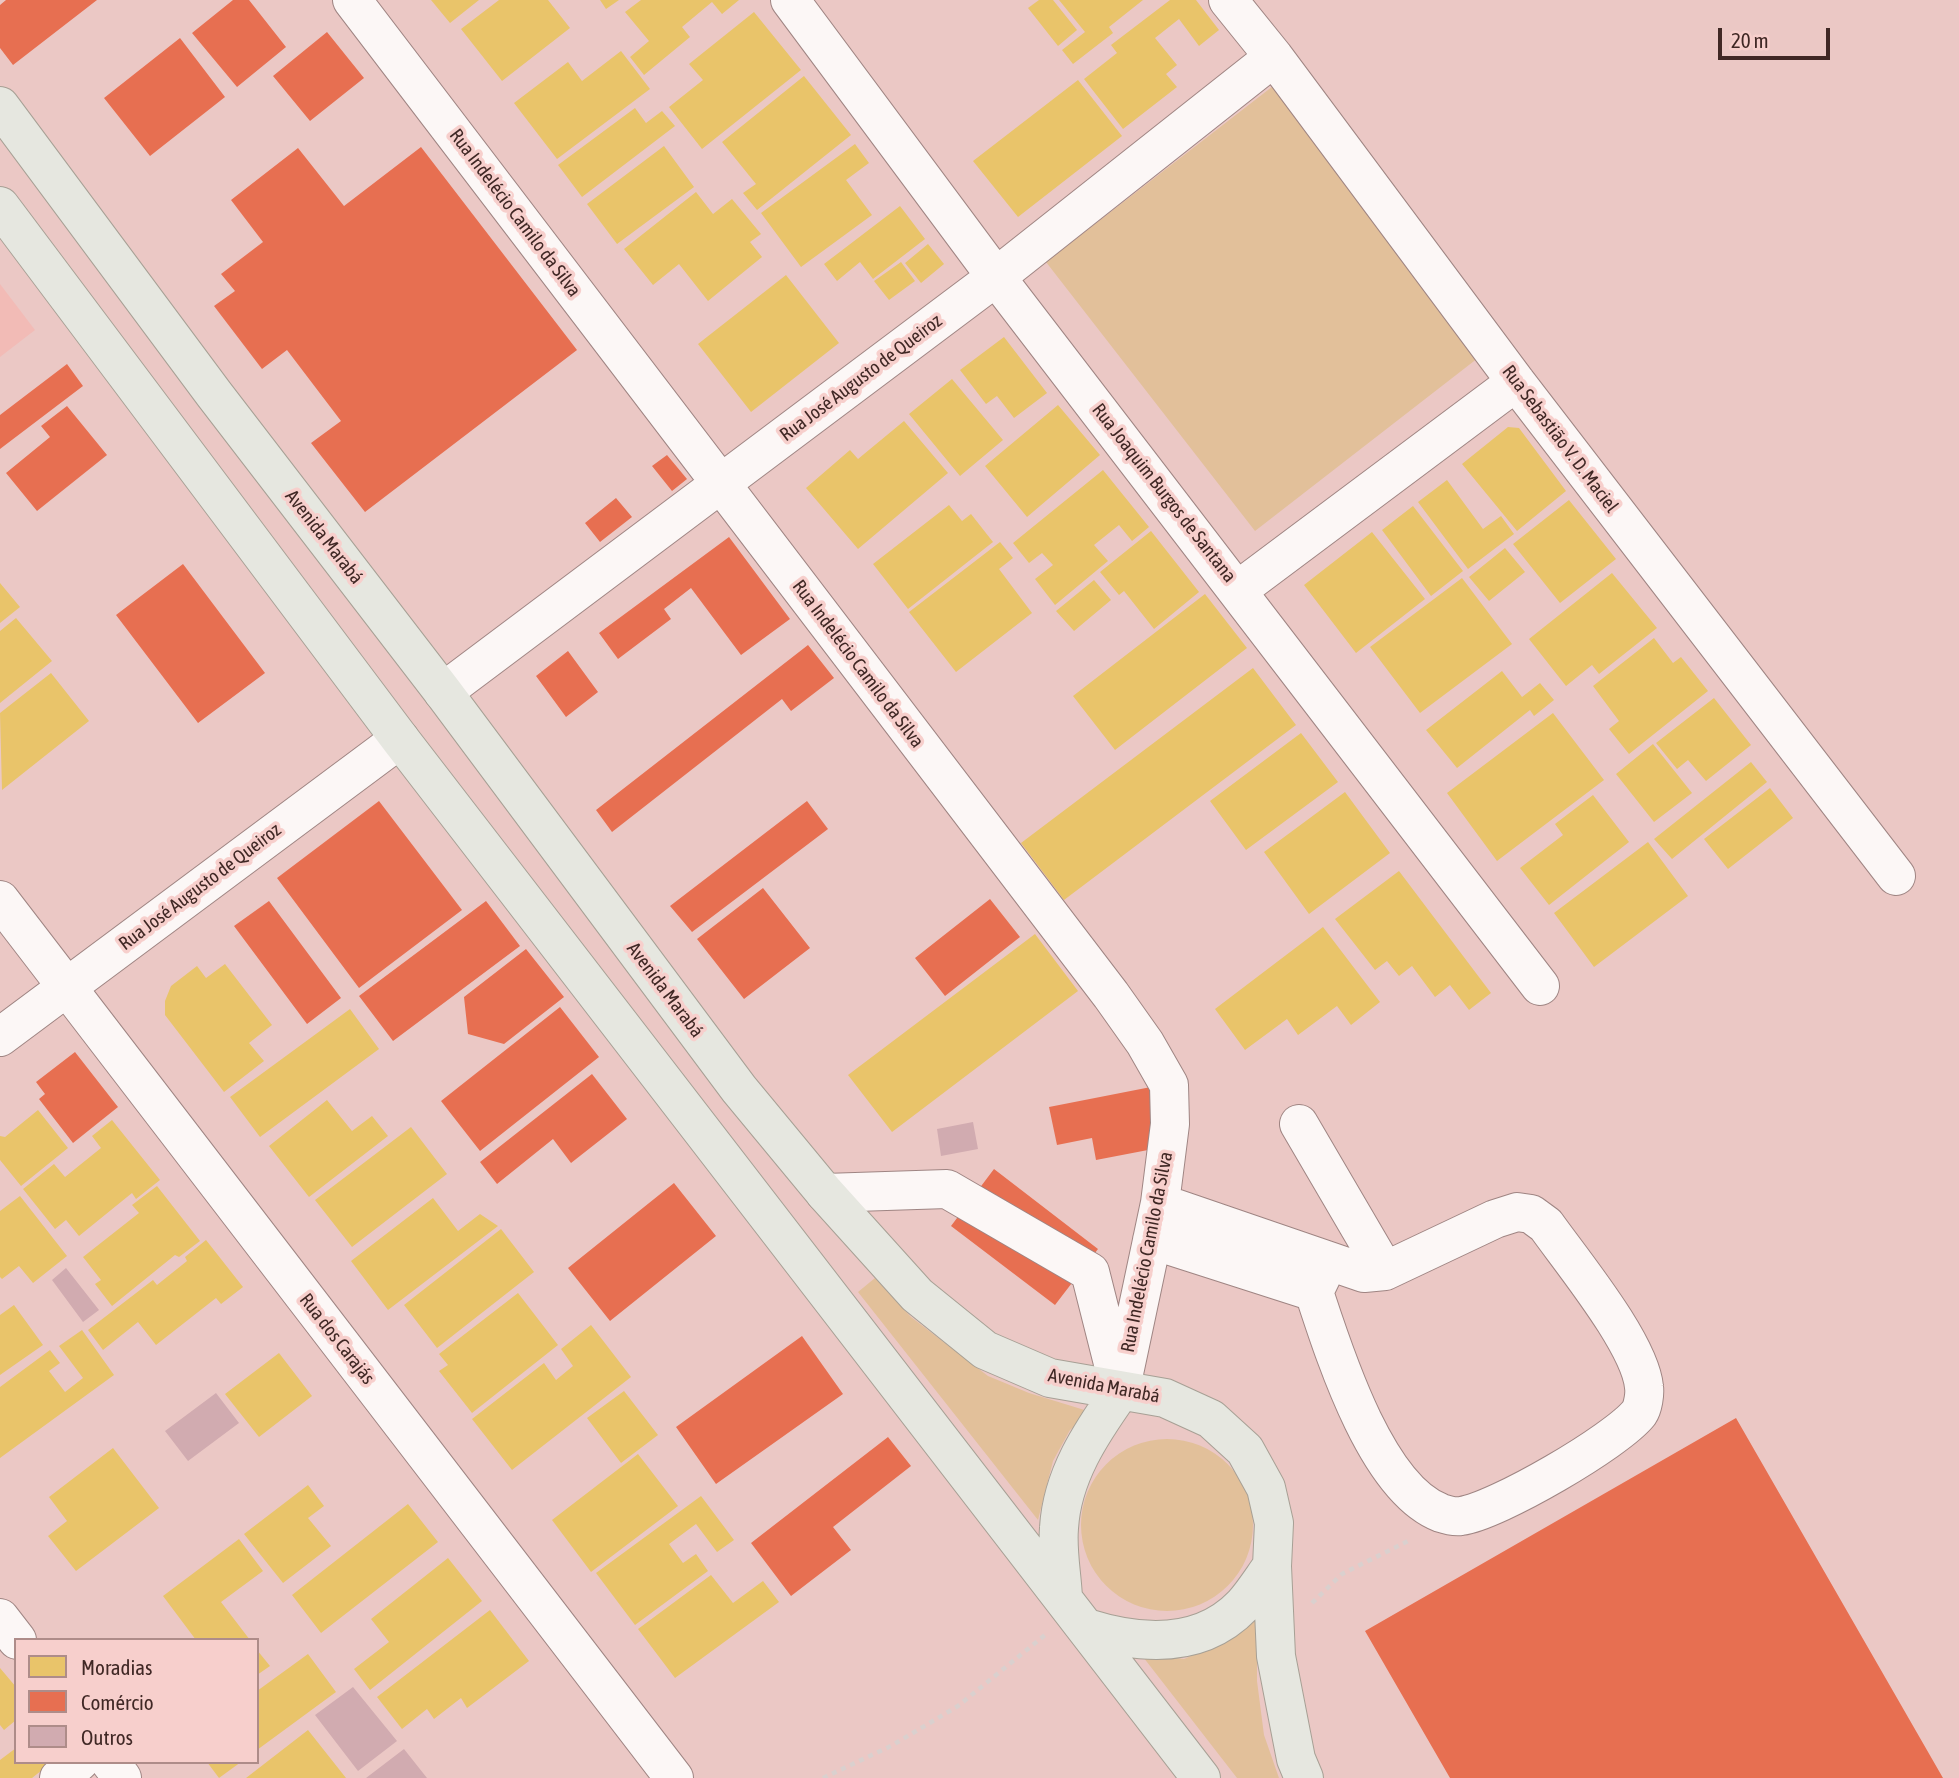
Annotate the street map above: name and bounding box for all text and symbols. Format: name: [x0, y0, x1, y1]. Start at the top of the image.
scale bar: [1721, 14, 1833, 58]
text: 20 m: [1731, 28, 1769, 52]
street label: Rua Indelécio Camilo da Silva: [444, 125, 586, 301]
street label: Rua José Augusto de Queiroz: [775, 310, 947, 446]
street label: Rua Sebastião V. D. Maciel: [1497, 361, 1623, 517]
street label: Rua Joaquim Burgos de Santana: [1087, 399, 1241, 587]
street label: Avenida Marabá: [280, 485, 368, 589]
street label: Rua Indelécio Camilo da Silva: [787, 576, 929, 752]
street label: Rua José Augusto de Queiroz: [114, 819, 286, 955]
street label: Avenida Marabá: [622, 938, 708, 1042]
street label: Rua Indelécio Camilo da Silva: [1116, 1150, 1178, 1354]
street label: Rua dos Carajás: [295, 1289, 379, 1389]
street label: Avenida Marabá: [1046, 1364, 1162, 1408]
legend: [14, 1638, 259, 1764]
text: Moradias: [81, 1655, 152, 1679]
text: Comércio: [81, 1690, 154, 1714]
text: Outros: [81, 1725, 133, 1749]

